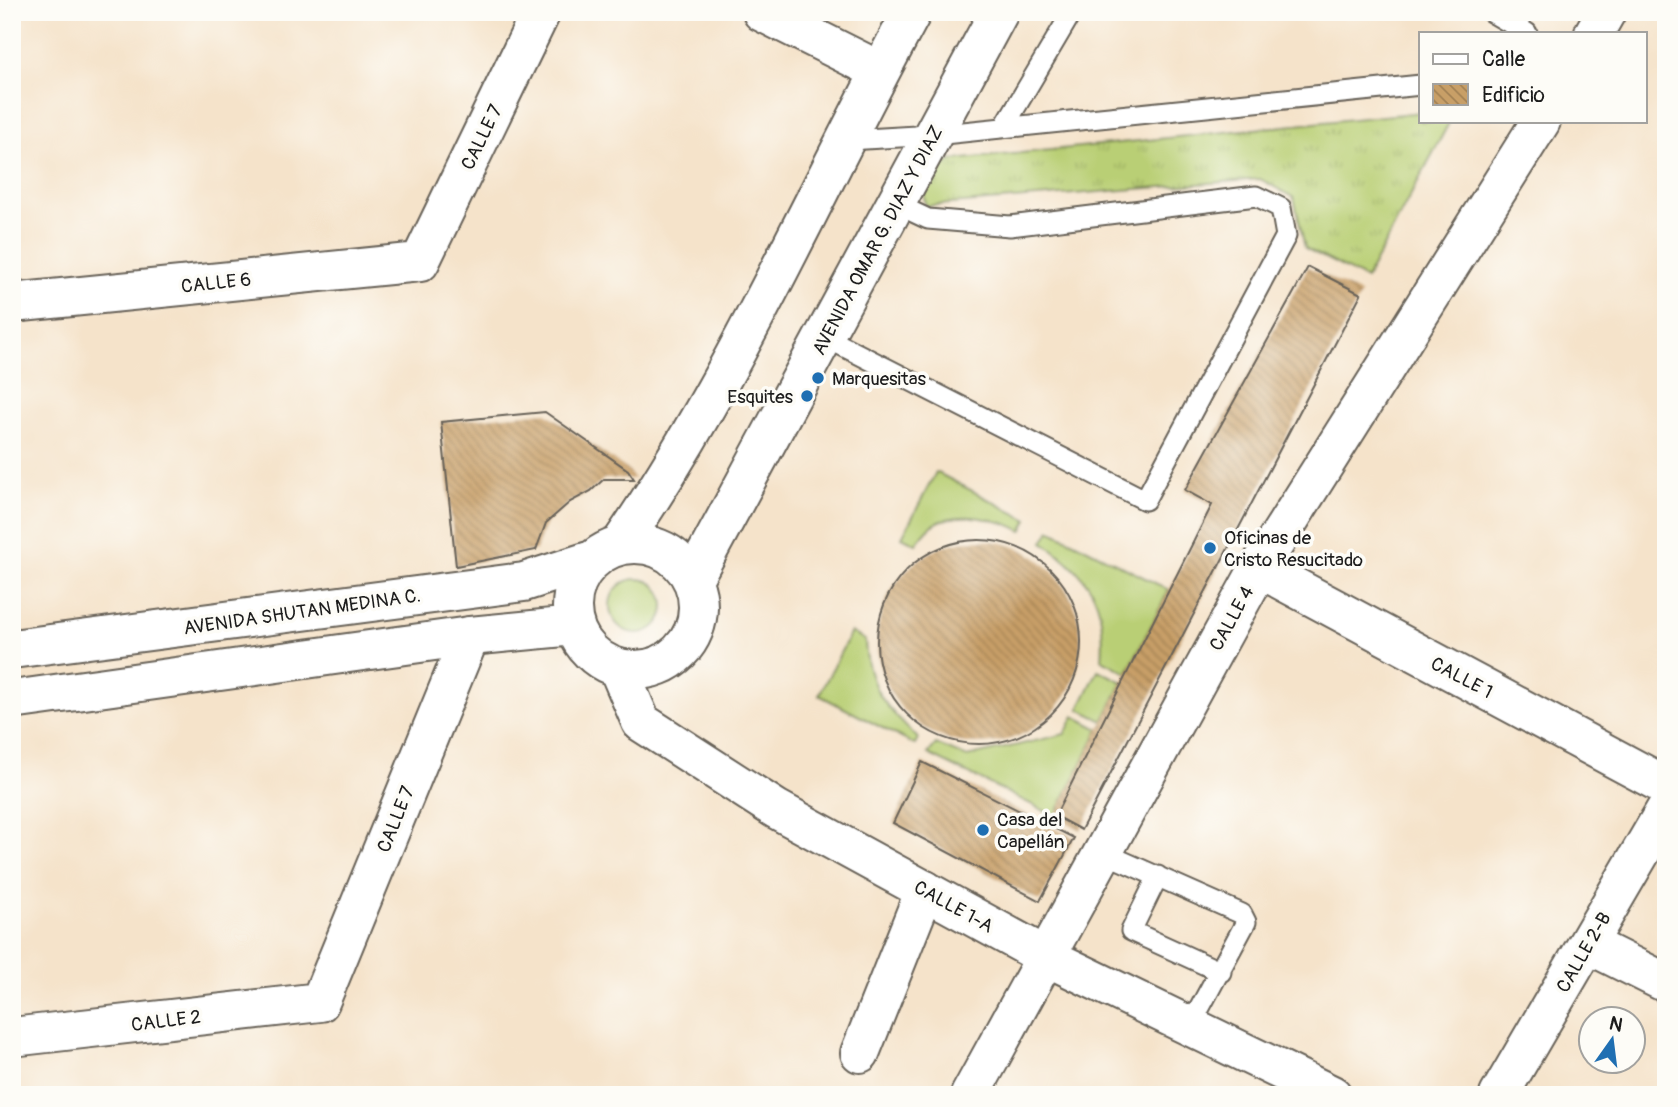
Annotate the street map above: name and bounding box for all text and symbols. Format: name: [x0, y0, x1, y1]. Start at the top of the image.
legend: [1419, 32, 1646, 122]
text: Calle: [1482, 46, 1526, 73]
text: Edificio: [1482, 82, 1545, 109]
street label: CALLE 7: [456, 101, 508, 174]
street label: AVENIDA OMAR G. DIAZ Y DIAZ: [807, 122, 949, 359]
street label: CALLE 6: [180, 267, 252, 299]
place label: Marquesitas: [832, 367, 926, 391]
marker: Marquesitas: [810, 370, 826, 386]
place label: Esquites: [727, 385, 793, 409]
marker: Esquites: [799, 388, 815, 404]
place label: Oficinas de Cristo Resucitado: [1224, 526, 1363, 572]
marker: Oficinas de Cristo Resucitado: [1202, 540, 1218, 556]
street label: CALLE 4: [1204, 582, 1259, 655]
street label: AVENIDA SHUTAN MEDINA C.: [182, 583, 422, 641]
street label: CALLE 1: [1426, 652, 1497, 704]
street label: CALLE 7: [372, 783, 420, 856]
place label: Casa del Capellán: [997, 808, 1065, 854]
marker: Casa del Capellán: [975, 822, 991, 838]
street label: CALLE 1-A: [910, 875, 998, 939]
street label: CALLE 2-B: [1551, 908, 1617, 997]
street label: CALLE 2: [130, 1005, 202, 1037]
north arrow: [1576, 1006, 1646, 1076]
text: N: [1607, 1011, 1625, 1038]

